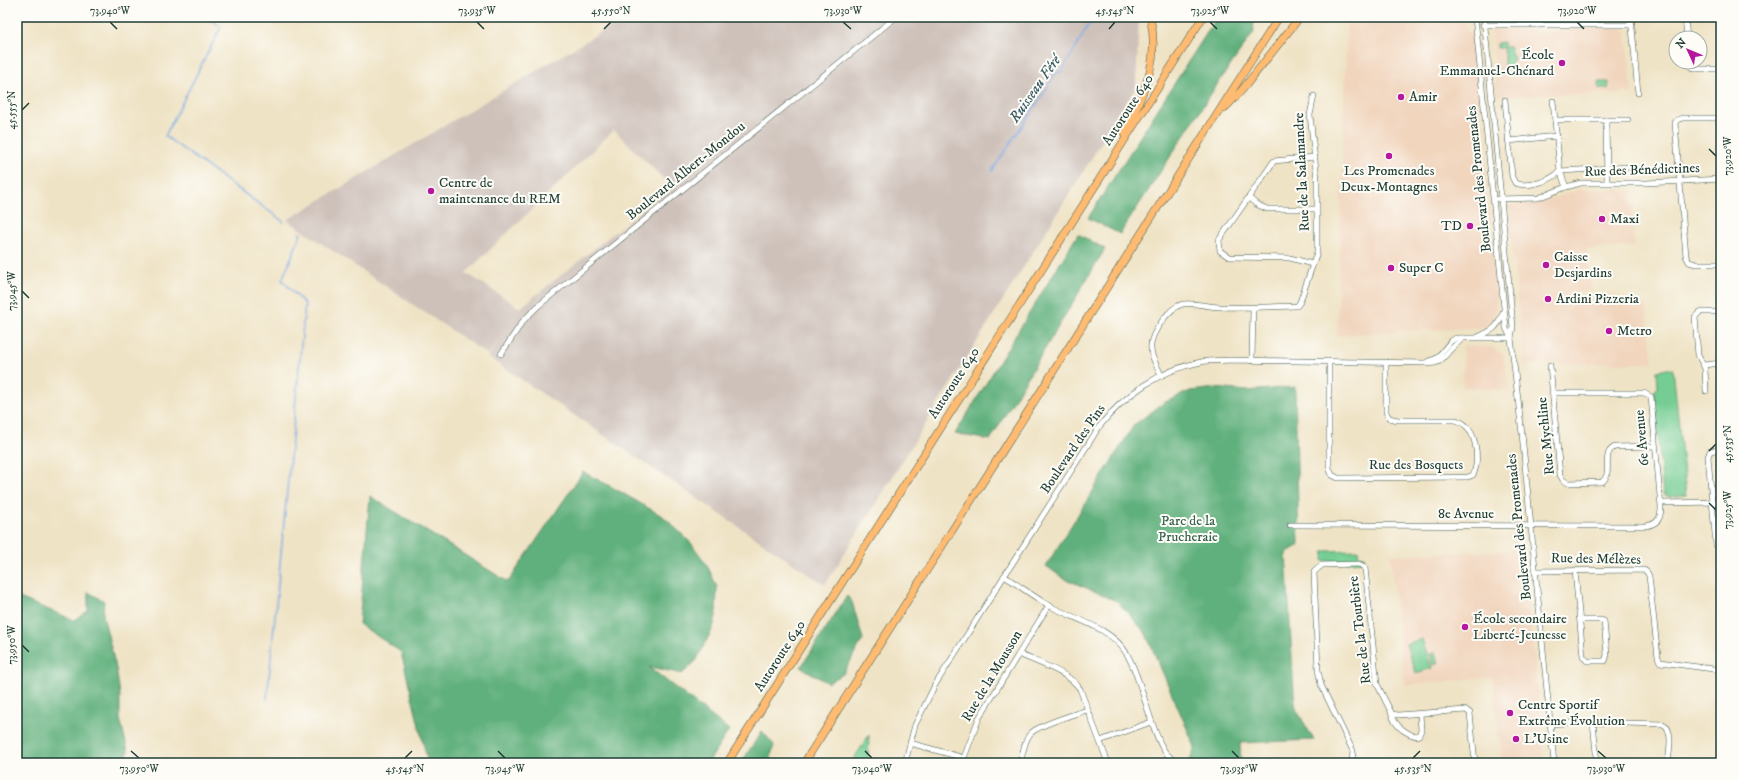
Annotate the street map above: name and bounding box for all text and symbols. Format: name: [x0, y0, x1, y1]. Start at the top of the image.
text: 73.940°W: [90, 5, 131, 17]
text: 73.935°W: [458, 5, 497, 17]
text: 45.550°N: [591, 5, 631, 17]
text: 73.930°W: [824, 5, 863, 17]
text: 45.545°N: [1095, 5, 1135, 17]
text: 73.925°W: [1191, 5, 1230, 17]
text: 73.920°W: [1558, 5, 1597, 17]
north arrow: [1668, 30, 1708, 70]
text: N: [1673, 36, 1690, 52]
place label: École Emmanuel-Chénard: [1440, 46, 1554, 80]
water label: Ruisseau Féré: [1004, 49, 1067, 127]
marker: École Emmanuel-Chénard: [1557, 58, 1567, 68]
street label: Autoroute 640: [1098, 71, 1158, 149]
place label: Amir: [1409, 88, 1438, 106]
text: 45.555°N: [6, 91, 18, 129]
marker: Amir: [1396, 92, 1406, 102]
street label: Boulevard des Promenades: [1462, 105, 1496, 253]
street label: Rue de la Salamandre: [1290, 112, 1314, 232]
street label: Boulevard Albert-Mondou: [623, 117, 749, 224]
text: 73.920°W: [1722, 136, 1734, 176]
marker: Les Promenades Deux-Montagnes: [1384, 151, 1394, 161]
street label: Rue des Bénédictines: [1584, 159, 1700, 181]
place label: Les Promenades Deux-Montagnes: [1340, 162, 1438, 196]
place label: Centre de maintenance du REM: [439, 174, 561, 208]
marker: Centre de maintenance du REM: [426, 186, 436, 196]
place label: Maxi: [1610, 210, 1640, 228]
marker: Maxi: [1597, 214, 1607, 224]
place label: TD: [1441, 217, 1462, 235]
marker: TD: [1465, 221, 1475, 231]
place label: Caisse Desjardins: [1554, 248, 1612, 282]
place label: Super C: [1399, 259, 1443, 277]
marker: Caisse Desjardins: [1541, 260, 1551, 270]
marker: Super C: [1386, 263, 1396, 273]
text: 73.945°W: [6, 270, 18, 311]
place label: Ardini Pizzeria: [1556, 290, 1639, 308]
marker: Ardini Pizzeria: [1543, 294, 1553, 304]
place label: Metro: [1617, 322, 1652, 340]
marker: Metro: [1604, 326, 1614, 336]
street label: Autoroute 640: [924, 344, 984, 422]
street label: Rue Mychline: [1533, 396, 1559, 476]
street label: Boulevard des Pins: [1037, 401, 1110, 497]
street label: 6e Avenue: [1631, 409, 1653, 467]
text: 45.535°N: [1722, 425, 1734, 463]
street label: Boulevard des Promenades: [1502, 453, 1536, 601]
street label: Rue des Bosquets: [1369, 456, 1463, 474]
text: 73.925°W: [1722, 490, 1734, 529]
street label: 8e Avenue: [1438, 505, 1494, 523]
park label: Parc de la Prucheraie: [1158, 512, 1218, 546]
street label: Rue des Mélèzes: [1551, 549, 1642, 569]
street label: Rue de la Tourbière: [1344, 575, 1376, 685]
place label: École secondaire Liberté-Jeunesse: [1473, 610, 1567, 644]
street label: Autoroute 640: [750, 617, 810, 695]
marker: École secondaire Liberté-Jeunesse: [1460, 622, 1470, 632]
text: 73.950°W: [6, 625, 18, 665]
street label: Rue de la Mousson: [958, 626, 1027, 725]
place label: Centre Sportif Extrême Évolution: [1518, 696, 1626, 730]
marker: Centre Sportif Extrême Évolution: [1505, 708, 1515, 718]
place label: L'Usine: [1524, 730, 1569, 748]
marker: L'Usine: [1511, 734, 1521, 744]
text: 73.950°W: [119, 763, 159, 775]
text: 45.545°N: [385, 763, 425, 775]
text: 73.945°W: [485, 763, 526, 775]
text: 73.940°W: [852, 763, 893, 775]
text: 73.935°W: [1220, 763, 1259, 775]
text: 45.535°N: [1394, 763, 1432, 775]
text: 73.930°W: [1587, 763, 1626, 775]

